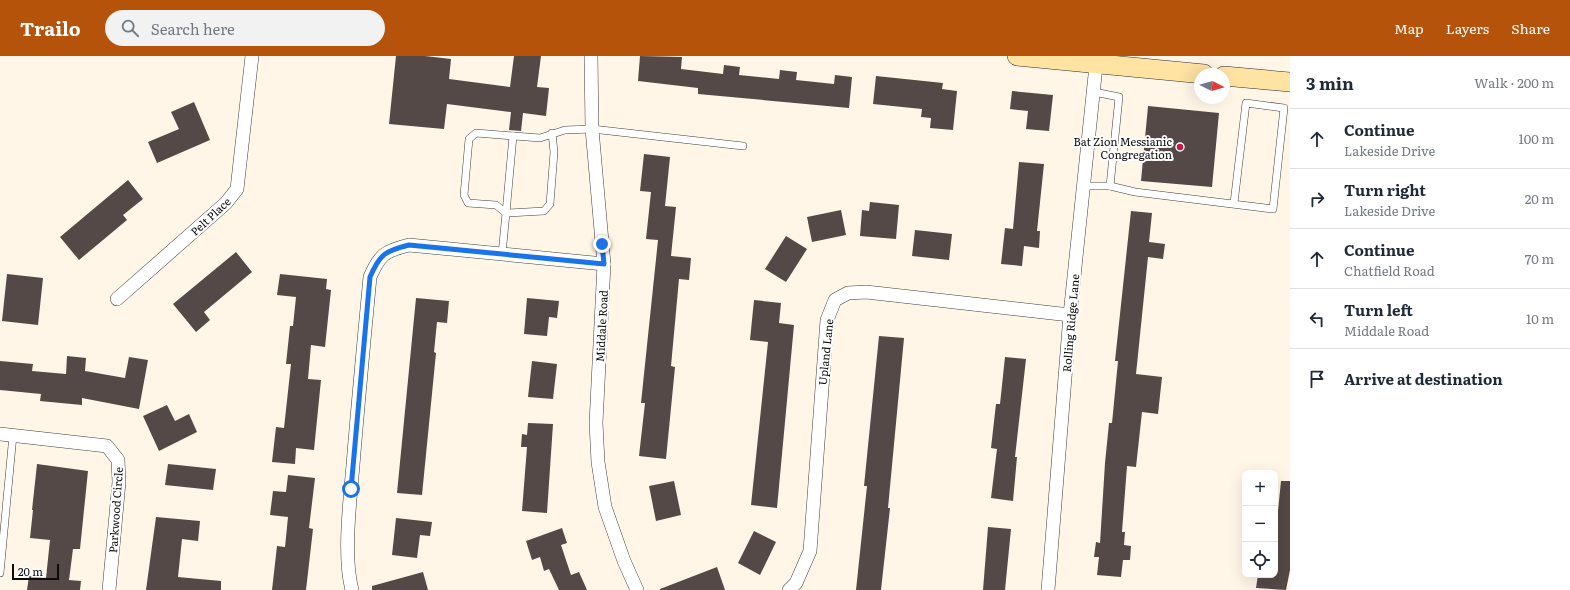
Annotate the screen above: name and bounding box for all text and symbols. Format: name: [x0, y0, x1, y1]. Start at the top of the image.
search box: [105, 10, 385, 46]
text: Trailo: [20, 14, 81, 42]
icon: search: [119, 17, 141, 39]
text: Search here: [151, 17, 235, 40]
text: Map: [1394, 18, 1424, 38]
text: Layers: [1446, 18, 1489, 38]
text: Share: [1511, 18, 1550, 38]
north arrow: [1194, 68, 1230, 104]
text: 3 min: [1306, 70, 1354, 95]
text: Walk · 200 m: [1474, 73, 1554, 92]
text: Continue: [1344, 118, 1414, 141]
icon: ahead: [1306, 128, 1328, 150]
text: 100 m: [1518, 129, 1554, 148]
place label: Bat Zion Messianic Congregation: [1074, 133, 1173, 162]
text: Lakeside Drive: [1344, 141, 1435, 160]
marker: Bat Zion Messianic Congregation: [1175, 142, 1185, 152]
text: Turn right: [1344, 178, 1426, 201]
icon: right: [1306, 188, 1328, 210]
text: 20 m: [1525, 189, 1554, 208]
street label: Pelt Place: [186, 193, 234, 239]
text: Lakeside Drive: [1344, 201, 1435, 220]
route end: [593, 235, 611, 253]
text: Continue: [1344, 238, 1414, 261]
icon: ahead: [1306, 248, 1328, 270]
text: 70 m: [1525, 249, 1554, 268]
text: Chatfield Road: [1344, 261, 1435, 280]
street label: Rolling Ridge Lane: [1058, 273, 1082, 373]
street label: Middale Road: [591, 289, 611, 362]
text: Turn left: [1344, 298, 1413, 321]
icon: left: [1306, 308, 1328, 330]
text: 10 m: [1526, 309, 1554, 328]
street label: Upland Lane: [814, 318, 836, 386]
text: Middale Road: [1344, 321, 1429, 340]
text: Arrive at destination: [1344, 367, 1503, 390]
icon: arrive: [1306, 368, 1328, 390]
street label: Parkwood Circle: [104, 466, 126, 554]
map controls: [1242, 470, 1278, 578]
button: +: [1242, 470, 1278, 506]
route start: [342, 480, 360, 498]
button: −: [1242, 506, 1278, 542]
button: locate: [1242, 542, 1278, 578]
scale bar: [12, 562, 59, 581]
text: 20 m: [18, 563, 43, 579]

